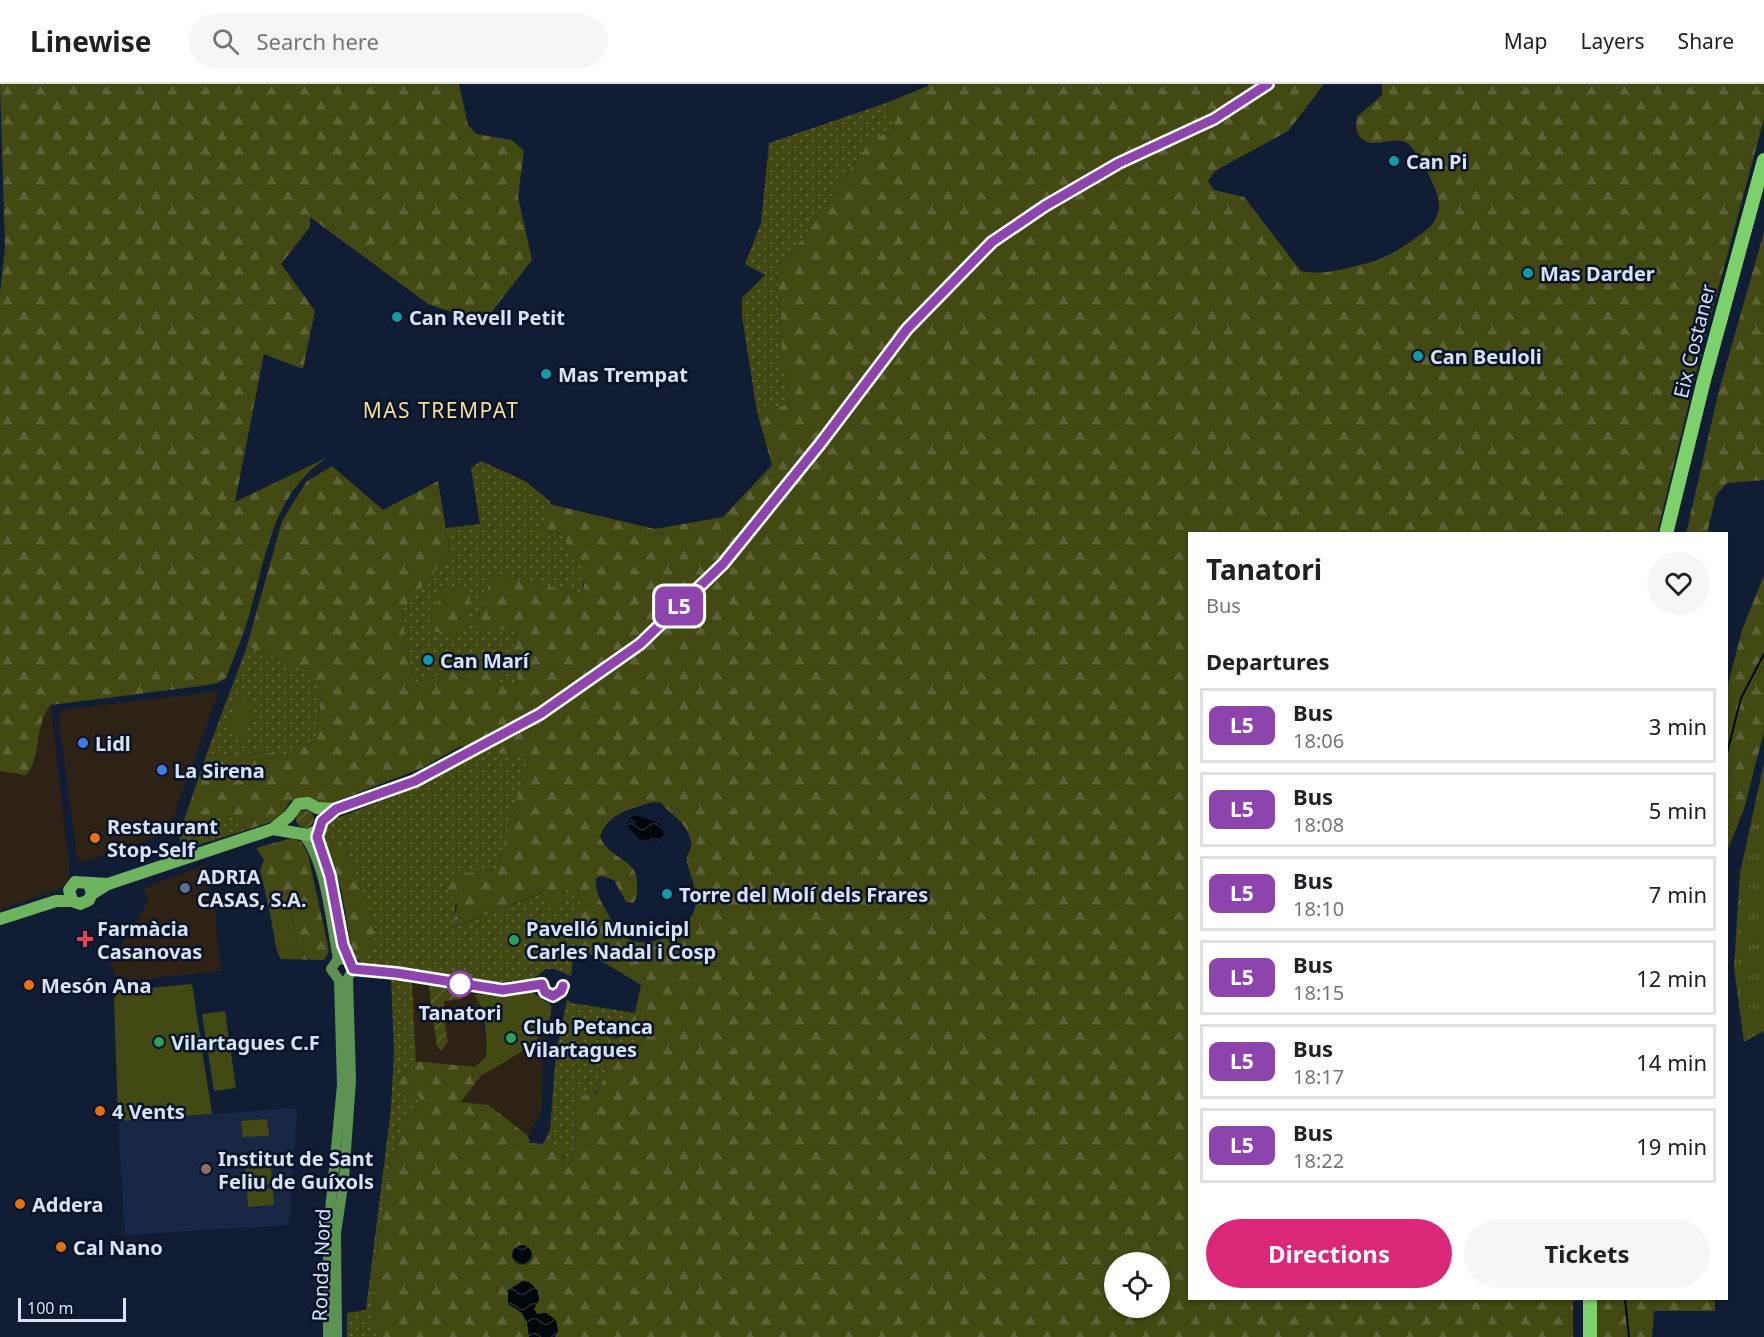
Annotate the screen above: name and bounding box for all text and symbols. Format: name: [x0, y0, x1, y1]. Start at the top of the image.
search box: [188, 14, 608, 68]
text: Linewise: [30, 22, 152, 60]
icon: search: [209, 25, 242, 58]
text: Search here: [257, 26, 379, 56]
text: Map: [1504, 27, 1548, 55]
text: Layers: [1581, 27, 1645, 55]
text: Share: [1678, 27, 1734, 55]
place label: Can Pi: [1406, 148, 1467, 175]
marker: Can Pi: [1387, 154, 1401, 168]
place label: Mas Darder: [1540, 260, 1655, 287]
marker: Mas Darder: [1521, 266, 1535, 280]
street label: Eix Costaner: [1667, 281, 1721, 401]
place label: Can Revell Petit: [409, 304, 565, 331]
marker: Can Revell Petit: [390, 310, 404, 324]
place label: Can Beuloli: [1430, 343, 1542, 370]
marker: Can Beuloli: [1411, 349, 1425, 363]
place label: Mas Trempat: [558, 361, 688, 388]
marker: Mas Trempat: [539, 367, 553, 381]
district label: MAS TREMPAT: [363, 396, 519, 424]
text: Tanatori: [1206, 550, 1322, 588]
button: heart: [1647, 552, 1710, 615]
line badge: L5: [652, 586, 706, 626]
text: L5: [667, 592, 691, 620]
text: Bus: [1206, 592, 1241, 619]
text: Departures: [1206, 646, 1330, 676]
place label: Can Marí: [440, 647, 531, 674]
marker: Can Marí: [421, 653, 435, 667]
text: Bus: [1293, 697, 1333, 727]
text: L5: [1230, 711, 1254, 739]
text: 3 min: [1649, 711, 1707, 741]
text: 18:06: [1293, 727, 1344, 754]
place label: Lidl: [95, 730, 131, 757]
marker: Lidl: [76, 736, 90, 750]
place label: La Sirena: [174, 757, 265, 784]
marker: La Sirena: [155, 763, 169, 777]
text: Bus: [1293, 781, 1333, 811]
text: L5: [1230, 795, 1254, 823]
text: 5 min: [1649, 795, 1707, 825]
text: 18:08: [1293, 811, 1344, 838]
place label: Restaurant Stop-Self: [107, 813, 218, 863]
marker: Restaurant Stop-Self: [88, 831, 102, 845]
place label: ADRIA CASAS, S.A.: [197, 863, 307, 913]
text: Bus: [1293, 865, 1333, 895]
text: L5: [1230, 879, 1254, 907]
text: 7 min: [1649, 879, 1707, 909]
marker: ADRIA CASAS, S.A.: [178, 881, 192, 895]
place label: Torre del Molí dels Frares: [679, 881, 928, 908]
marker: Torre del Molí dels Frares: [660, 887, 674, 901]
text: 18:10: [1293, 895, 1344, 922]
place label: Farmàcia Casanovas: [97, 915, 202, 965]
place label: Pavelló Municipl Carles Nadal i Cosp: [526, 915, 716, 965]
marker: Farmàcia Casanovas: [78, 932, 92, 946]
marker: Pavelló Municipl Carles Nadal i Cosp: [507, 933, 521, 947]
text: Bus: [1293, 949, 1333, 979]
text: L5: [1230, 963, 1254, 991]
text: 12 min: [1636, 963, 1707, 993]
marker: Tanatori: [447, 971, 473, 997]
place label: Mesón Ana: [41, 972, 151, 999]
marker: Mesón Ana: [22, 978, 36, 992]
text: 18:15: [1293, 979, 1344, 1006]
place label: Tanatori: [419, 999, 502, 1026]
place label: Club Petanca Vilartagues: [523, 1013, 653, 1063]
place label: Vilartagues C.F: [171, 1029, 320, 1056]
marker: Club Petanca Vilartagues: [504, 1031, 518, 1045]
text: Bus: [1293, 1033, 1333, 1063]
marker: Vilartagues C.F: [152, 1035, 166, 1049]
text: L5: [1230, 1047, 1254, 1075]
text: 14 min: [1636, 1047, 1707, 1077]
text: 18:17: [1293, 1063, 1344, 1090]
place label: 4 Vents: [112, 1098, 185, 1125]
marker: 4 Vents: [93, 1104, 107, 1118]
text: Bus: [1293, 1117, 1333, 1147]
text: L5: [1230, 1131, 1254, 1159]
text: 19 min: [1636, 1131, 1707, 1161]
place label: Institut de Sant Feliu de Guíxols: [218, 1145, 374, 1195]
text: 18:22: [1293, 1147, 1344, 1174]
marker: Institut de Sant Feliu de Guíxols: [199, 1162, 213, 1176]
place label: Addera: [32, 1191, 104, 1218]
marker: Addera: [13, 1197, 27, 1211]
street label: Ronda Nord: [306, 1208, 336, 1322]
button: Directions: [1206, 1219, 1452, 1288]
button: Tickets: [1464, 1219, 1710, 1288]
place label: Cal Nano: [73, 1234, 163, 1261]
marker: Cal Nano: [54, 1240, 68, 1254]
map controls: [1104, 1252, 1170, 1318]
button: locate: [1104, 1252, 1170, 1318]
scale bar: [18, 1295, 126, 1322]
text: 100 m: [27, 1297, 74, 1319]

